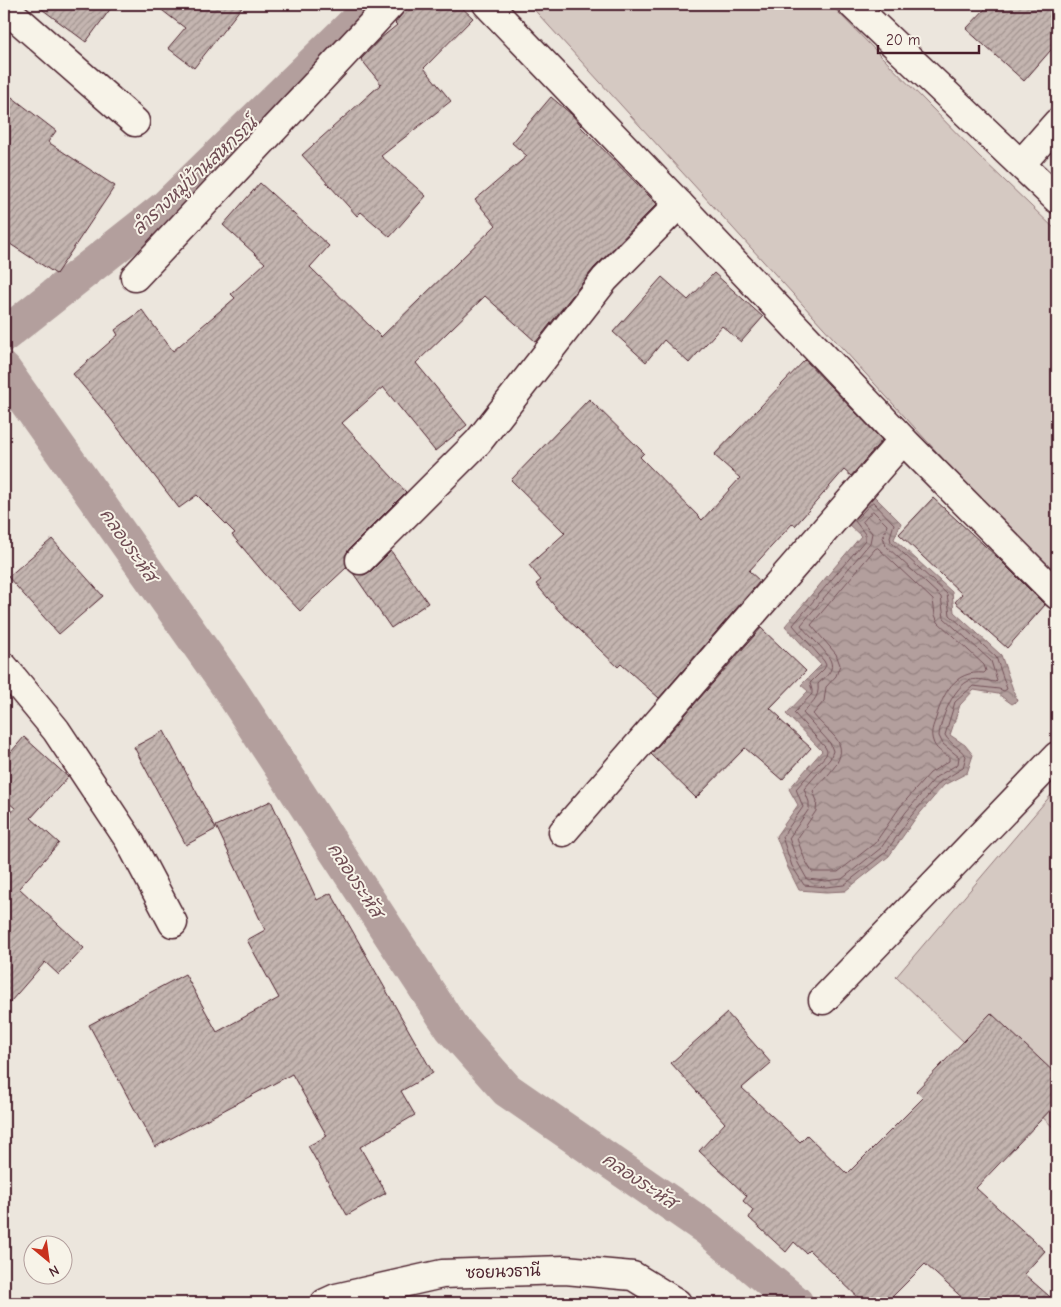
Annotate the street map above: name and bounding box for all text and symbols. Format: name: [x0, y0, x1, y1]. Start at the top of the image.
scale bar: [878, 22, 980, 54]
text: 20 m: [886, 31, 920, 49]
water label: ลำรางหมู่บ้านสหกรณ์: [127, 109, 265, 241]
water label: คลองระหัส: [95, 505, 163, 589]
water label: คลองระหัส: [323, 839, 389, 924]
water label: คลองระหัส: [598, 1149, 683, 1215]
north arrow: [22, 1234, 72, 1284]
street label: ซอยนวธานี: [465, 1260, 541, 1282]
text: N: [46, 1261, 62, 1281]

